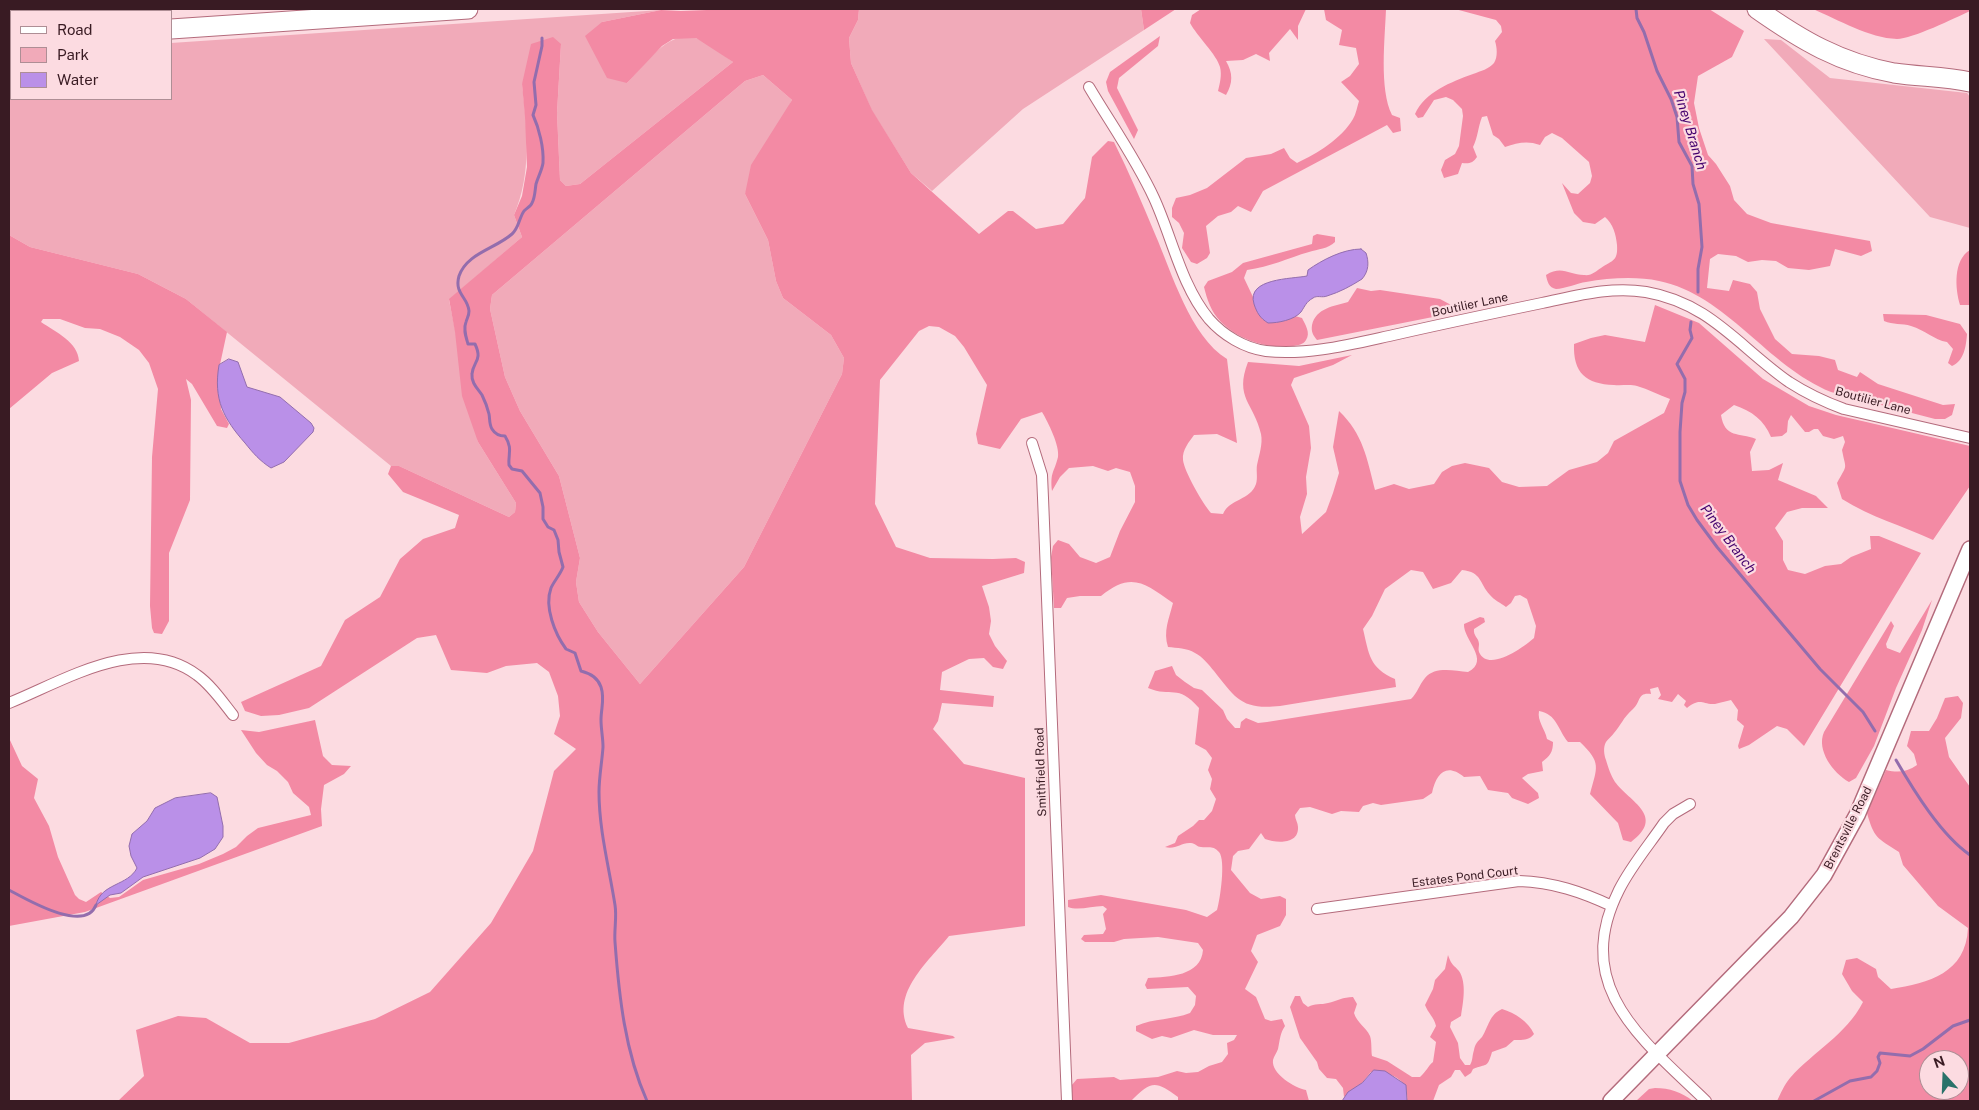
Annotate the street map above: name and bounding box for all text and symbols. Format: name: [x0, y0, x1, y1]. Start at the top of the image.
legend: [10, 10, 172, 100]
text: Road: [57, 21, 93, 38]
text: Park: [57, 46, 89, 63]
text: Water: [57, 71, 99, 88]
water label: Piney Branch: [1670, 88, 1710, 172]
street label: Boutilier Lane: [1431, 290, 1509, 320]
street label: Boutilier Lane: [1834, 384, 1912, 418]
water label: Piney Branch: [1696, 501, 1760, 577]
street label: Smithfield Road: [1032, 727, 1050, 817]
street label: Brentsville Road: [1821, 784, 1875, 872]
street label: Estates Pond Court: [1411, 863, 1519, 891]
north arrow: [1919, 1050, 1969, 1100]
text: N: [1931, 1052, 1947, 1071]

